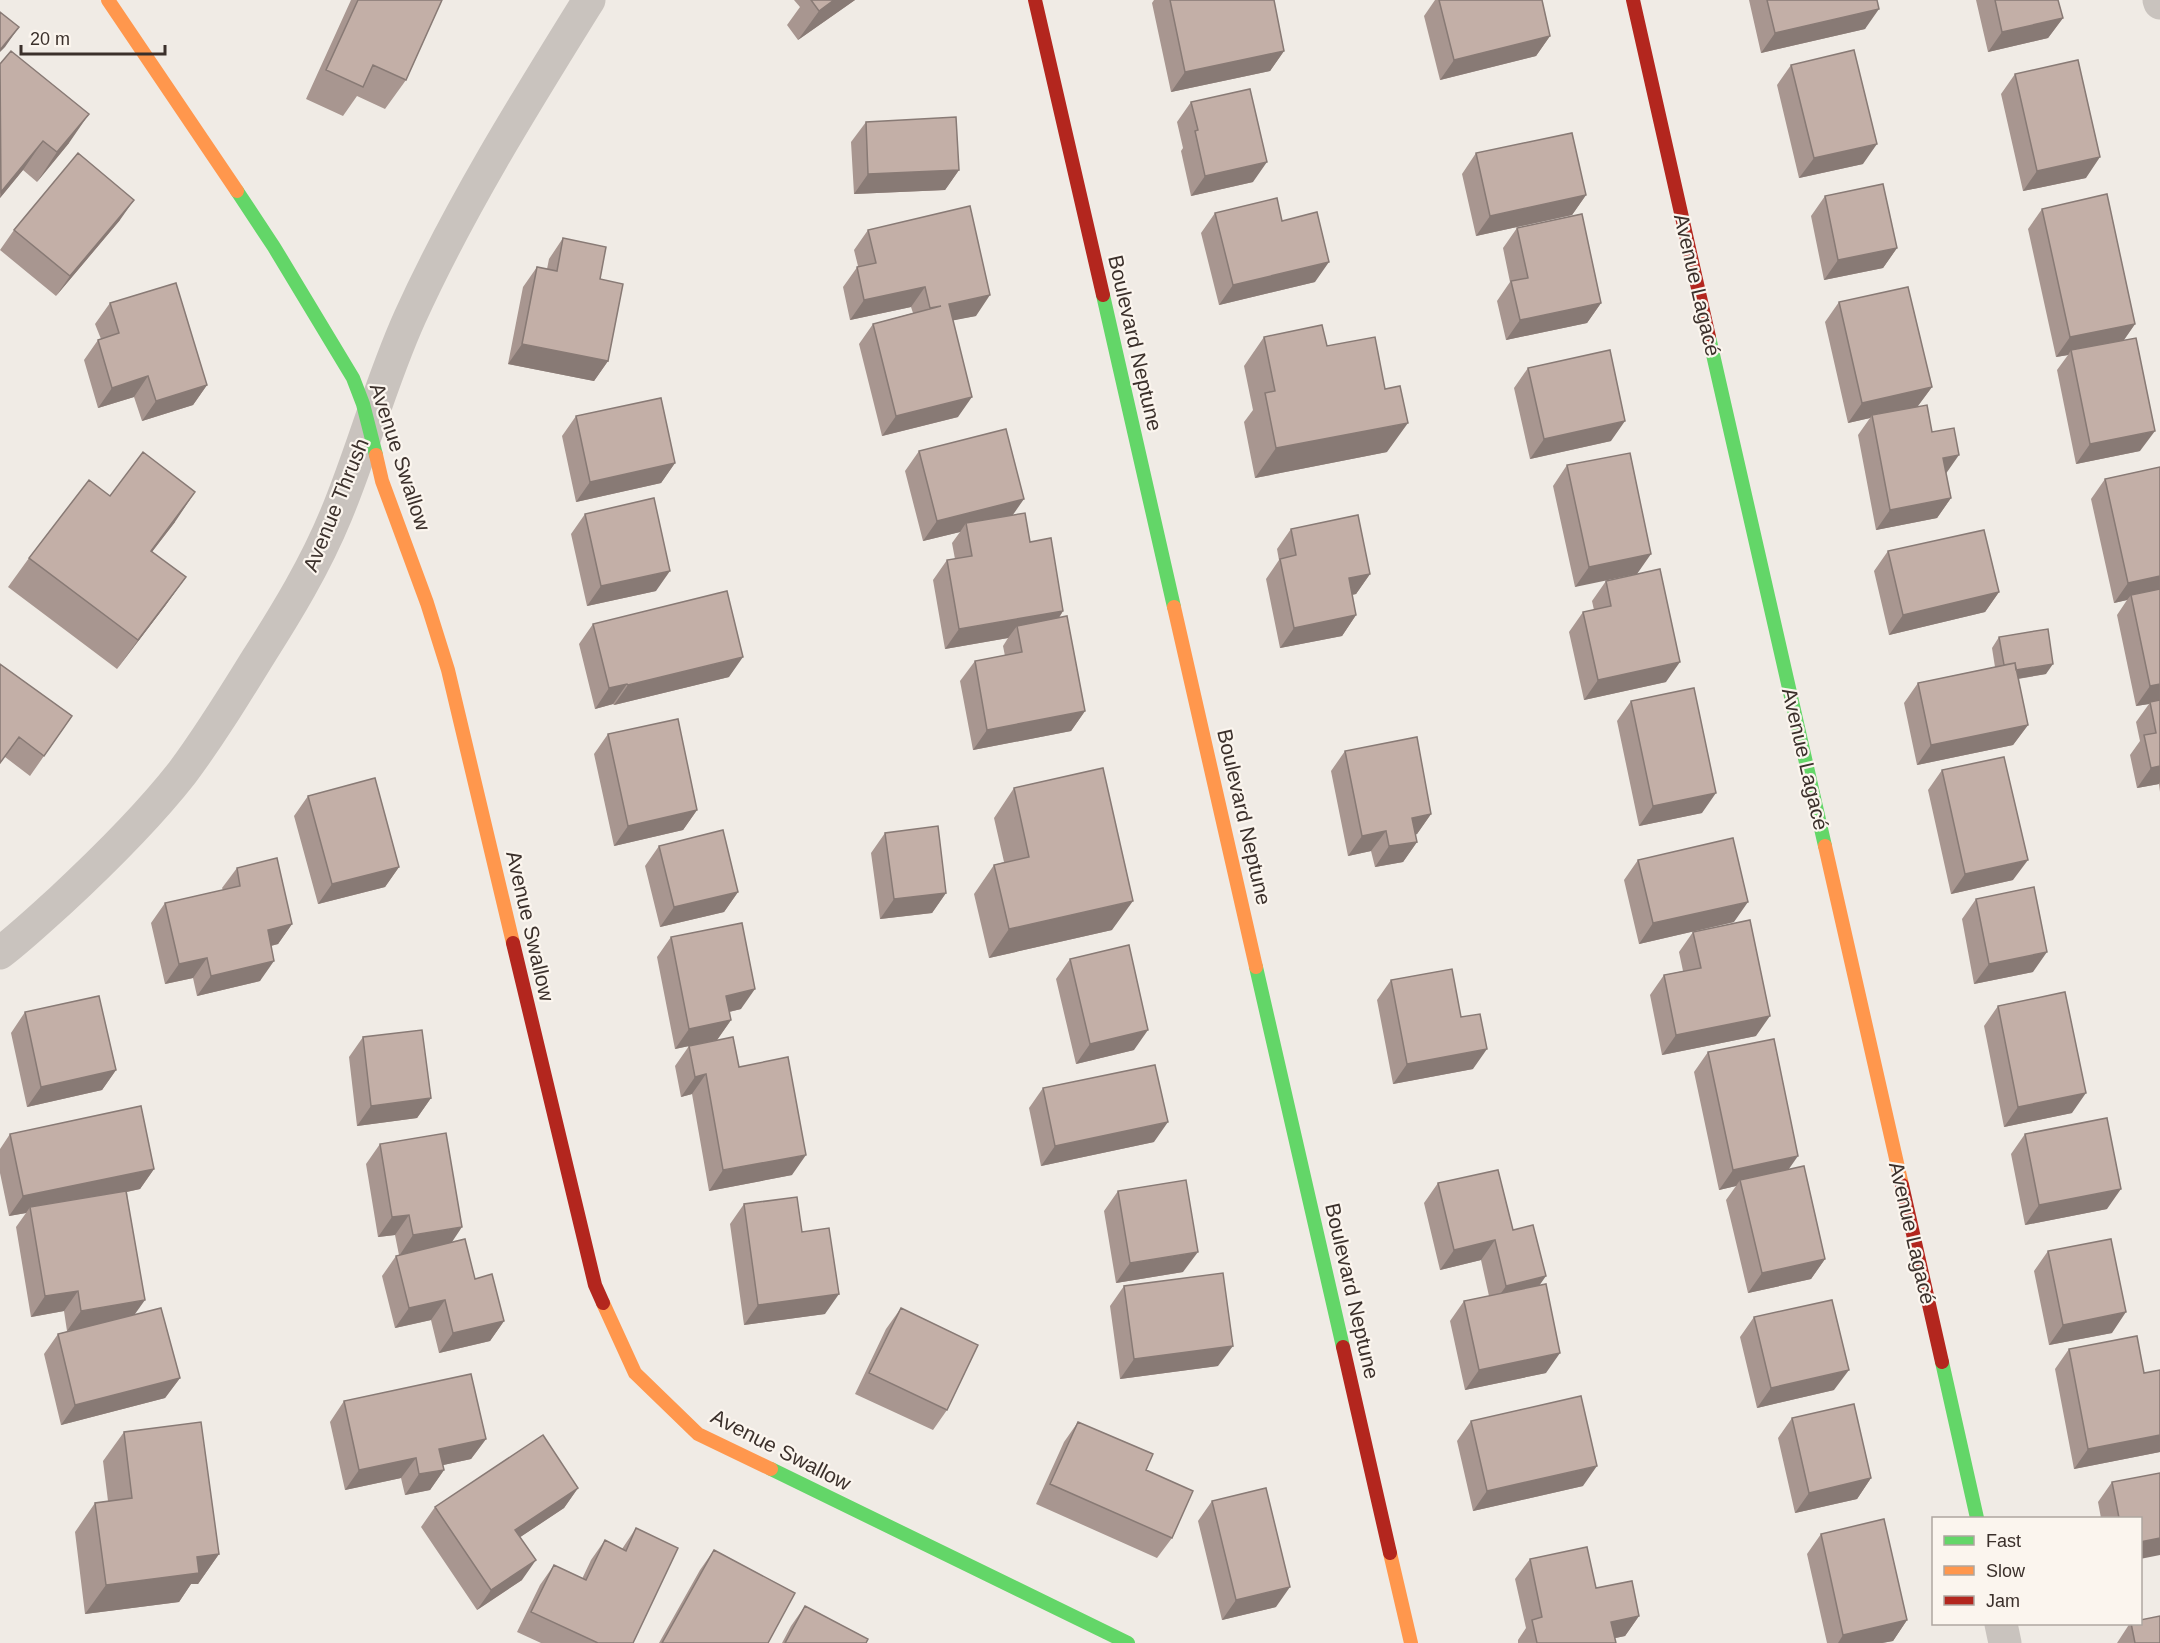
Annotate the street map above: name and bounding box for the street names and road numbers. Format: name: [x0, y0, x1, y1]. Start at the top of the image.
street label: Avenue Lagacé: [1670, 211, 1725, 358]
street label: Boulevard Neptune: [1104, 253, 1167, 433]
street label: Avenue Swallow: [366, 380, 435, 534]
street label: Avenue Thrush: [298, 435, 373, 575]
street label: Avenue Lagacé: [1778, 685, 1833, 832]
street label: Boulevard Neptune: [1213, 727, 1276, 907]
street label: Avenue Swallow: [502, 848, 559, 1004]
street label: Avenue Lagacé: [1885, 1159, 1940, 1306]
street label: Boulevard Neptune: [1321, 1201, 1384, 1381]
street label: Avenue Swallow: [708, 1404, 856, 1495]

